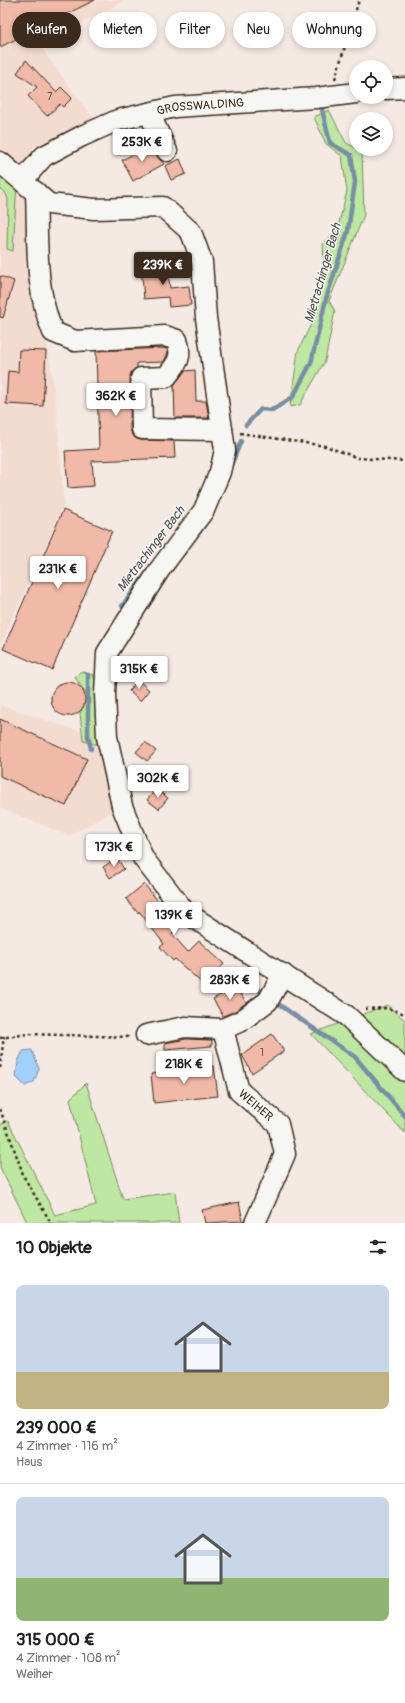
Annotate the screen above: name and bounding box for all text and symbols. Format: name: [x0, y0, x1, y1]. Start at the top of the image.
chip: Kaufen: [12, 12, 81, 48]
chip: Mieten: [89, 12, 157, 48]
chip: Filter: [165, 12, 225, 48]
chip: Neu: [233, 12, 284, 48]
chip: Wohnung: [292, 12, 376, 48]
map controls: [349, 60, 393, 156]
button: locate: [349, 60, 393, 104]
house number: 7: [47, 91, 53, 103]
street label: GROSSWALDING: [155, 95, 245, 118]
button: layers: [349, 112, 393, 156]
pin: 253K €: [109, 129, 175, 163]
text: 253K €: [122, 134, 162, 150]
water label: Mietrachinger Bach: [301, 220, 345, 325]
pin: 239K €: [130, 252, 196, 286]
text: 239K €: [143, 257, 183, 273]
pin: 362K €: [83, 383, 149, 417]
text: 362K €: [95, 388, 137, 404]
water label: Mietrachinger Bach: [114, 502, 189, 595]
pin: 231K €: [25, 556, 91, 590]
text: 231K €: [39, 561, 77, 577]
pin: 315K €: [106, 656, 172, 690]
text: 315K €: [120, 661, 158, 677]
pin: 302K €: [125, 765, 191, 799]
text: 302K €: [137, 770, 179, 786]
pin: 173K €: [81, 834, 147, 868]
text: 173K €: [95, 839, 133, 855]
pin: 139K €: [141, 902, 207, 936]
text: 139K €: [155, 907, 193, 923]
pin: 283K €: [197, 967, 263, 1001]
text: 283K €: [210, 972, 250, 988]
house number: 1: [260, 1047, 264, 1059]
pin: 218K €: [151, 1051, 217, 1085]
text: 218K €: [165, 1056, 203, 1072]
street label: WEIHER: [235, 1086, 276, 1124]
icon: filters: [367, 1236, 389, 1258]
text: 10 Objekte: [16, 1237, 92, 1258]
icon: home: [167, 1311, 239, 1383]
text: 239 000 €: [16, 1417, 97, 1438]
text: 4 Zimmer · 116 m²: [16, 1438, 118, 1454]
text: Haus: [16, 1454, 42, 1470]
icon: home: [167, 1523, 239, 1595]
text: 315 000 €: [16, 1629, 95, 1650]
text: 4 Zimmer · 108 m²: [16, 1650, 121, 1666]
text: Weiher: [16, 1666, 53, 1682]

